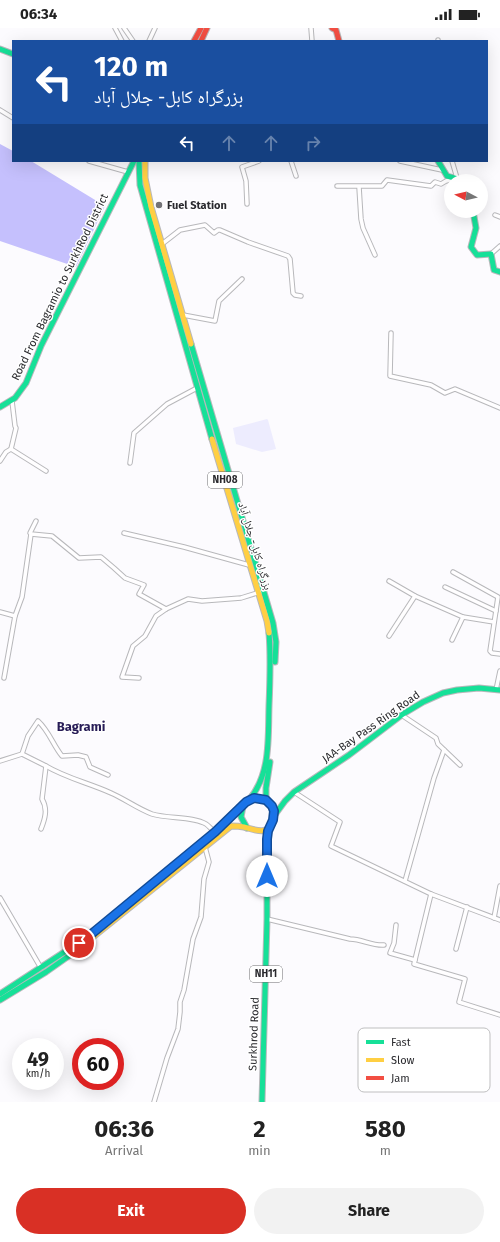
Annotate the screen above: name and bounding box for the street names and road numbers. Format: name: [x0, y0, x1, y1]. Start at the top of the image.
street label: Road From Bagramio to SurkhRod District: [9, 192, 111, 382]
road number: NH08: [208, 472, 242, 488]
street label: بزرگراه کابل- جلال آباد: [235, 501, 275, 591]
street label: JAA-Bay Pass Ring Road: [320, 688, 422, 766]
road number: NH11: [250, 966, 282, 982]
street label: Surkhrod Road: [246, 997, 262, 1071]

